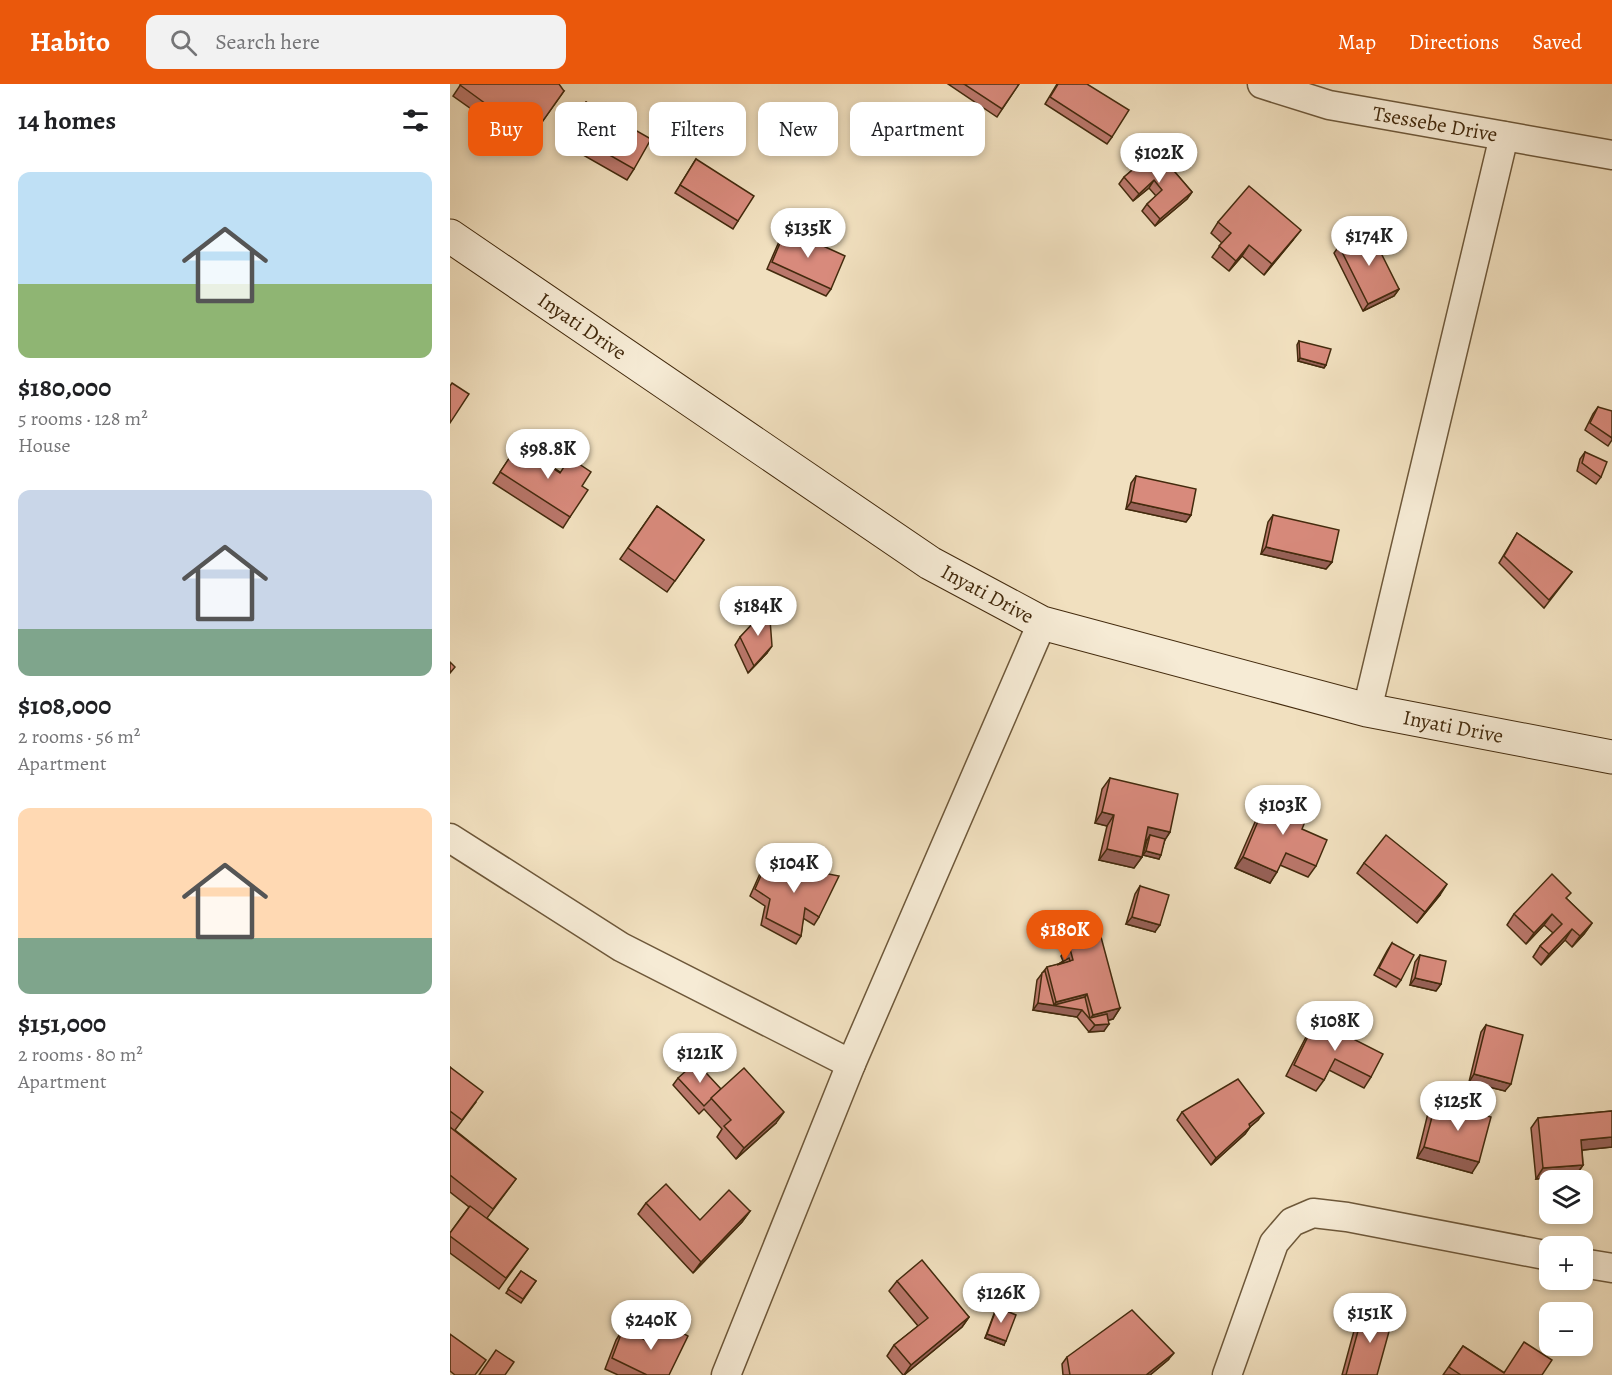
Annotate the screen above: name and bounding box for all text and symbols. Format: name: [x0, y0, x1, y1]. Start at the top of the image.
search box: [146, 15, 566, 69]
text: Habito: [30, 23, 110, 61]
icon: search: [167, 26, 200, 59]
text: Search here: [215, 27, 320, 57]
text: Map: [1338, 28, 1376, 56]
text: Directions: [1409, 28, 1499, 56]
text: Saved: [1532, 28, 1582, 56]
street label: Tsessebe Drive: [1371, 99, 1500, 149]
chip: Buy: [468, 102, 543, 156]
chip: Rent: [555, 102, 637, 156]
chip: Filters: [649, 102, 746, 156]
chip: New: [758, 102, 838, 156]
chip: Apartment: [850, 102, 985, 156]
text: 14 homes: [18, 103, 116, 138]
icon: filters: [399, 104, 432, 137]
pin: $102K: [1117, 133, 1201, 184]
text: $102K: [1134, 139, 1184, 166]
pin: $135K: [766, 208, 850, 259]
icon: home: [171, 211, 279, 319]
text: $135K: [785, 214, 831, 241]
pin: $174K: [1327, 216, 1411, 267]
text: $174K: [1345, 222, 1393, 249]
street label: Inyati Drive: [532, 286, 632, 366]
text: $180,000: [18, 370, 111, 405]
text: 5 rooms · 128 m²: [18, 405, 148, 432]
pin: $98.8K: [499, 429, 597, 480]
text: House: [18, 432, 70, 459]
text: $98.8K: [520, 435, 576, 462]
icon: home: [171, 529, 279, 637]
street label: Inyati Drive: [936, 557, 1039, 630]
pin: $184K: [716, 586, 800, 637]
text: $184K: [734, 592, 782, 619]
text: $108,000: [18, 688, 111, 723]
street label: Inyati Drive: [1401, 703, 1506, 750]
text: 2 rooms · 56 m²: [18, 723, 140, 750]
text: Apartment: [18, 750, 107, 777]
pin: $103K: [1241, 785, 1325, 836]
text: $103K: [1259, 791, 1307, 818]
pin: $104K: [752, 843, 836, 894]
icon: home: [171, 847, 279, 955]
text: $104K: [769, 849, 819, 876]
pin: $180K: [1023, 910, 1107, 961]
text: $180K: [1040, 916, 1090, 943]
pin: $108K: [1293, 1001, 1377, 1052]
text: $151,000: [18, 1006, 106, 1041]
text: $108K: [1310, 1007, 1360, 1034]
pin: $121K: [658, 1033, 742, 1084]
text: $121K: [677, 1039, 723, 1066]
text: 2 rooms · 80 m²: [18, 1041, 143, 1068]
text: Apartment: [18, 1068, 107, 1095]
pin: $125K: [1416, 1081, 1500, 1132]
text: $125K: [1434, 1087, 1482, 1114]
map controls: [1539, 1170, 1593, 1356]
button: layers: [1539, 1170, 1593, 1224]
button: +: [1539, 1236, 1593, 1290]
pin: $126K: [959, 1273, 1043, 1324]
text: $126K: [977, 1279, 1025, 1306]
pin: $151K: [1328, 1293, 1412, 1344]
text: $151K: [1347, 1299, 1393, 1326]
pin: $240K: [609, 1300, 693, 1351]
button: −: [1539, 1302, 1593, 1356]
text: $240K: [625, 1306, 677, 1333]

